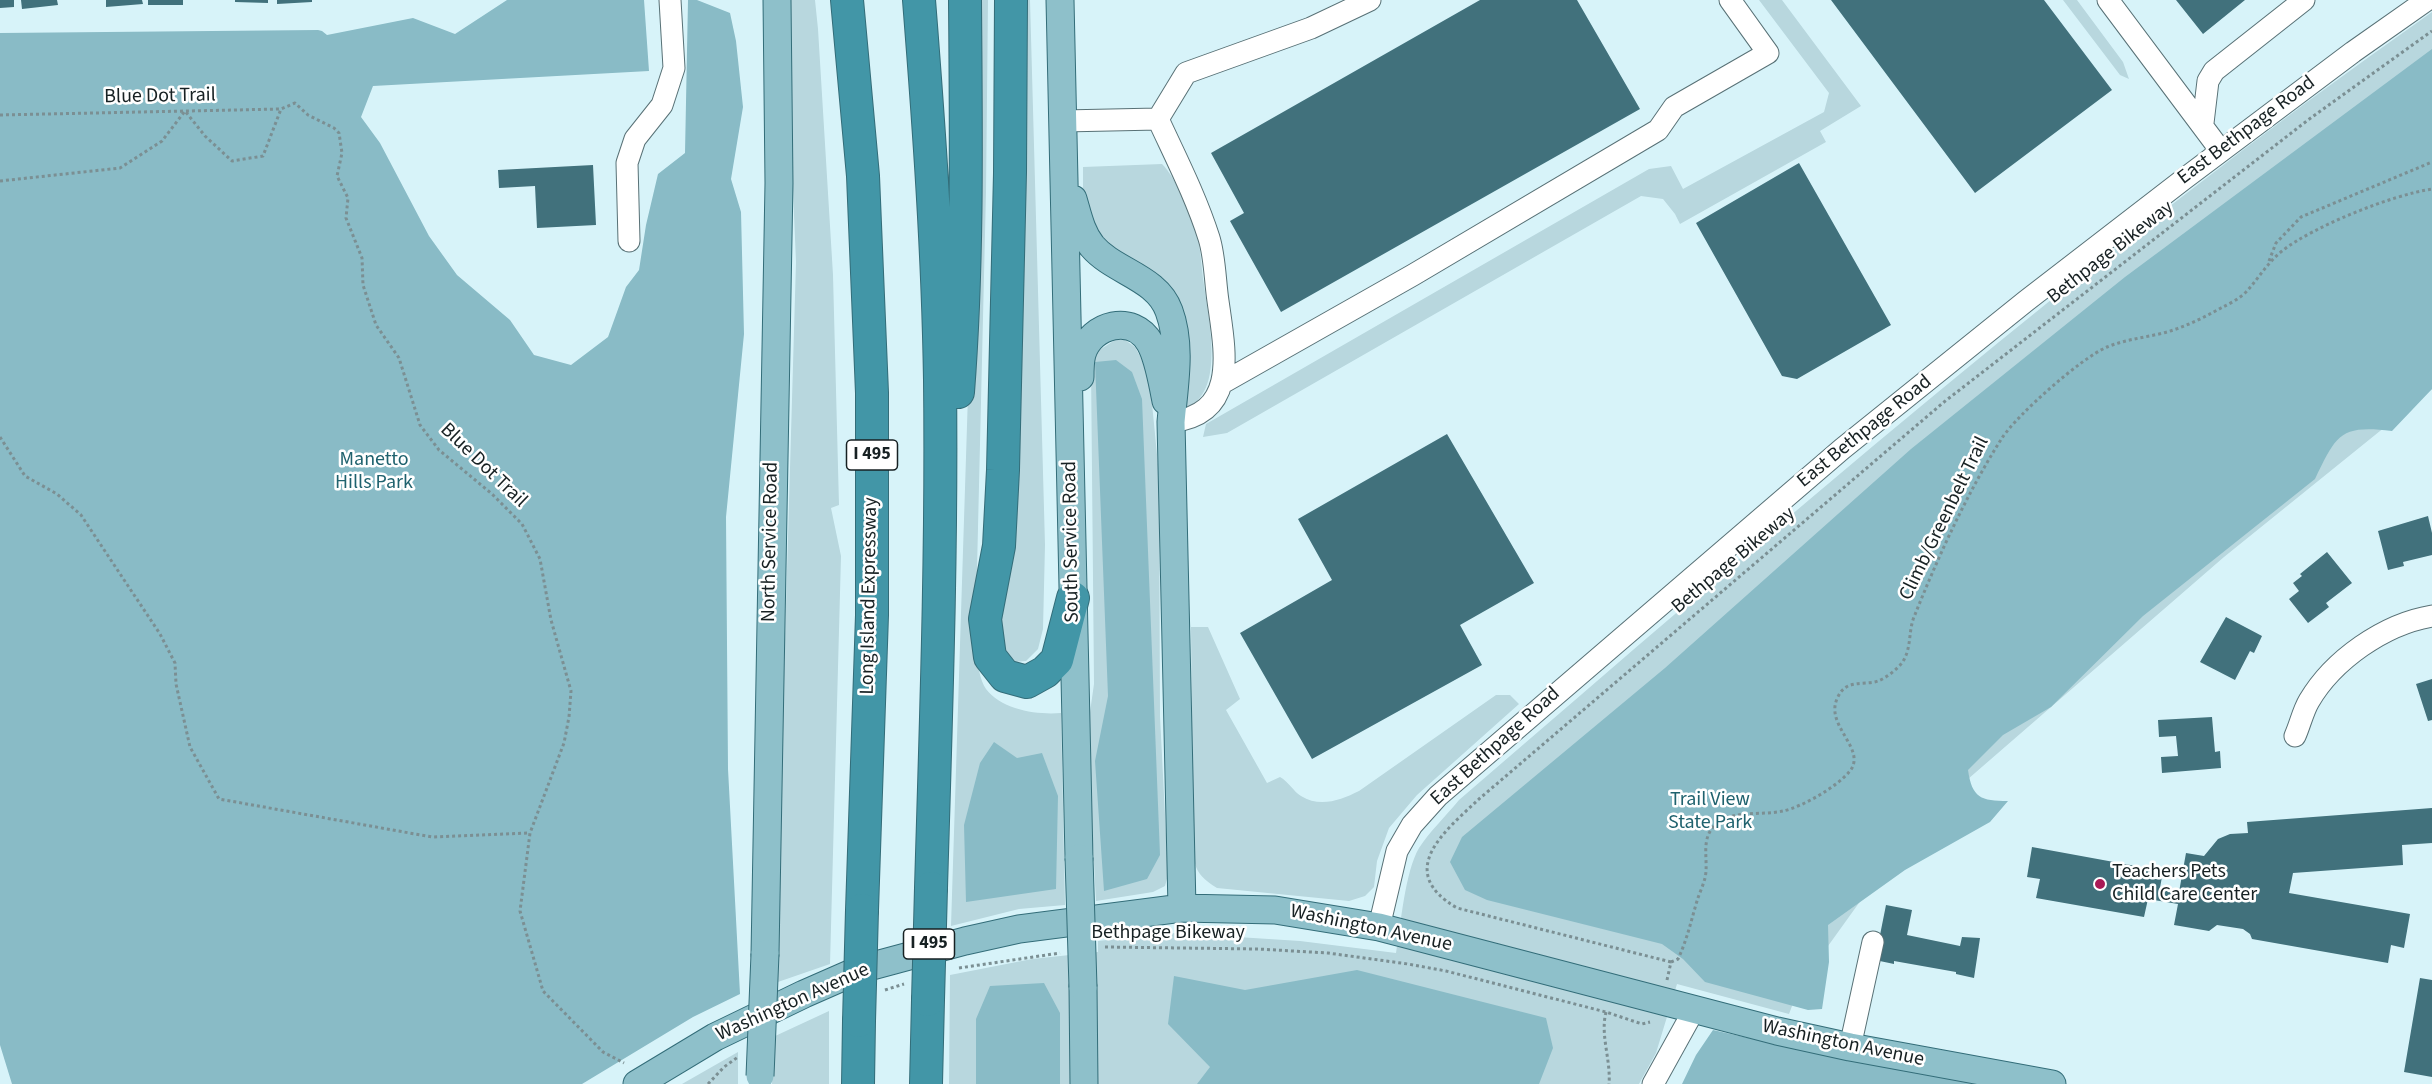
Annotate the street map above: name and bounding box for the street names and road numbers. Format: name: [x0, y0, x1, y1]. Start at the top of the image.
street label: East Bethpage Road: [2173, 71, 2321, 191]
street label: Blue Dot Trail: [104, 84, 216, 110]
street label: Bethpage Bikeway: [2043, 196, 2179, 310]
street label: East Bethpage Road: [1793, 370, 1937, 494]
street label: Blue Dot Trail: [435, 419, 531, 513]
street label: Climb/Greenbelt Trail: [1895, 433, 1995, 605]
road number: I 495: [846, 440, 898, 470]
street label: South Service Road: [1059, 461, 1085, 623]
street label: North Service Road: [758, 462, 784, 622]
street label: Long Island Expressway: [856, 497, 884, 695]
street label: Bethpage Bikeway: [1667, 502, 1801, 620]
street label: East Bethpage Road: [1426, 683, 1566, 811]
street label: Washington Avenue: [1288, 900, 1454, 958]
street label: Bethpage Bikeway: [1091, 922, 1245, 946]
road number: I 495: [904, 929, 954, 959]
street label: Washington Avenue: [713, 959, 873, 1047]
street label: Washington Avenue: [1760, 1015, 1926, 1073]

